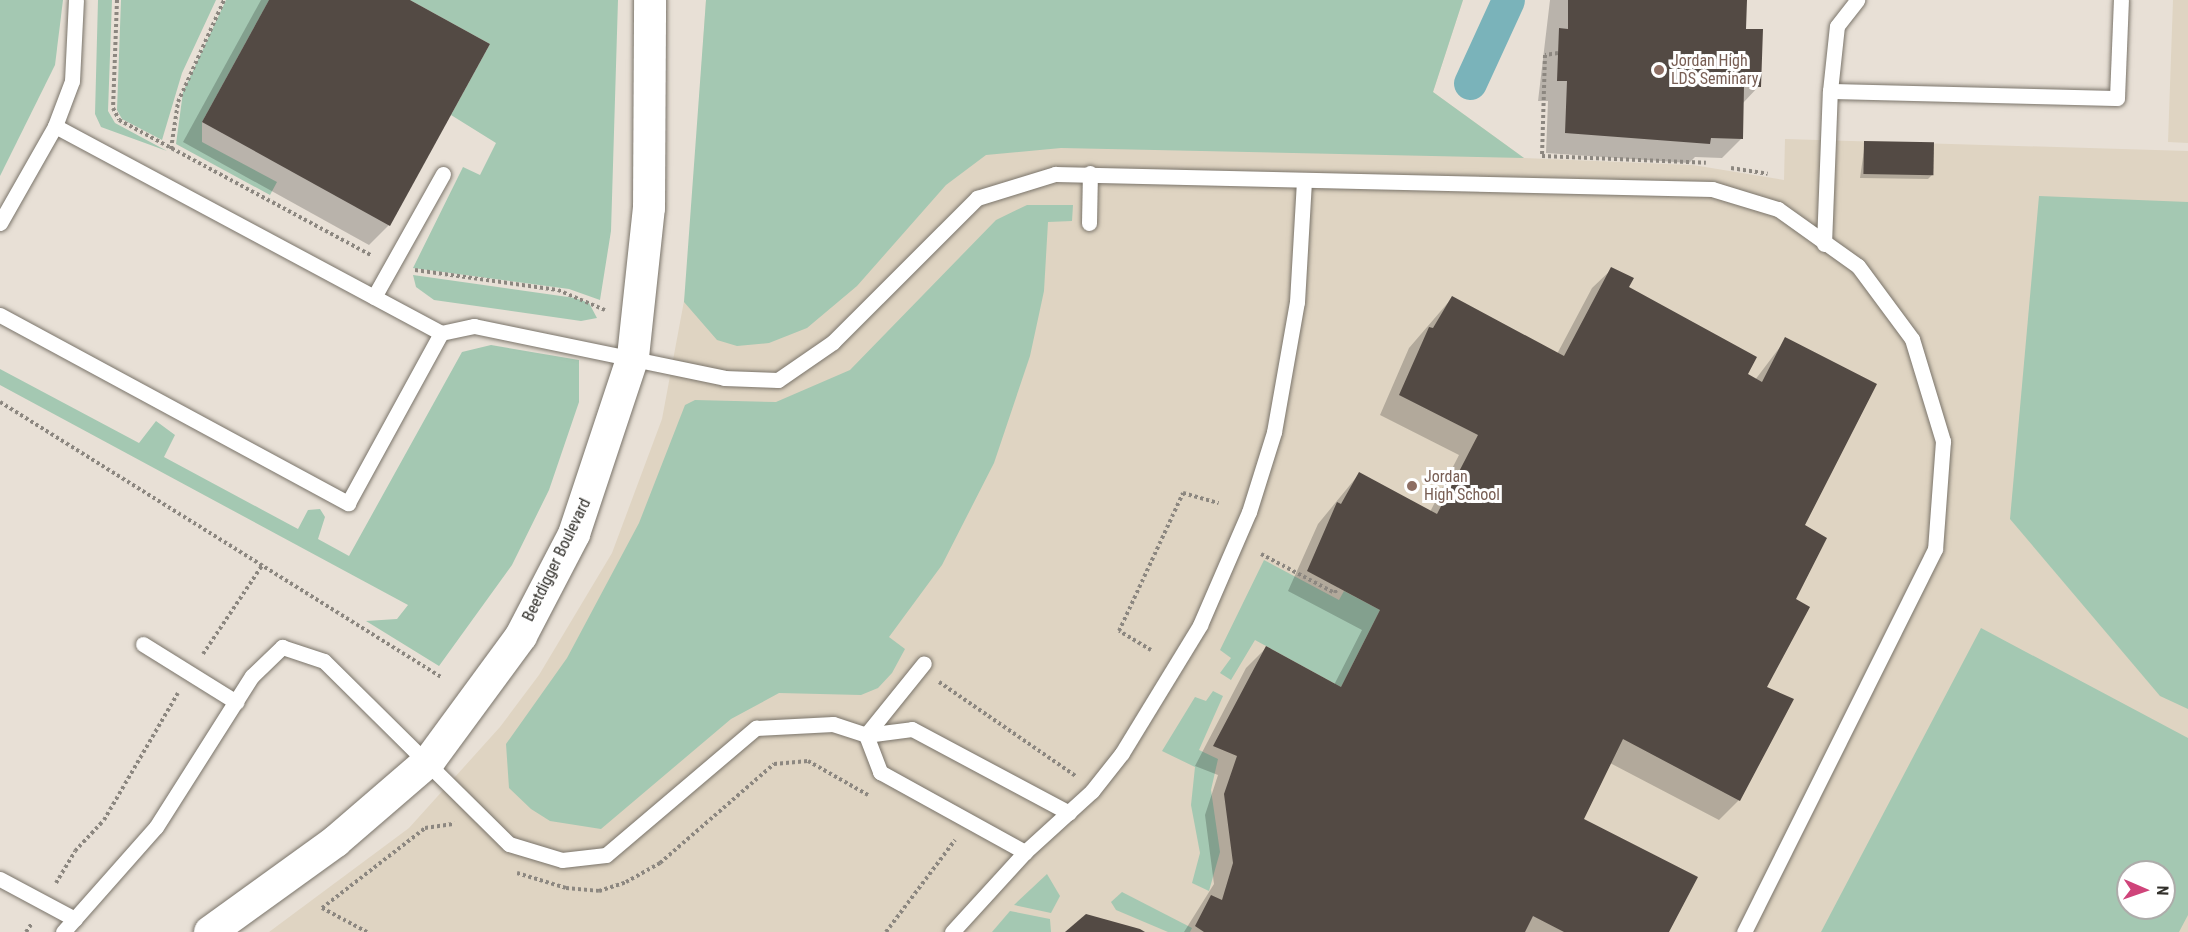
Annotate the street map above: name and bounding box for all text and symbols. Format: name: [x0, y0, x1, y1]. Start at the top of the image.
place label: Jordan High LDS Seminary: [1671, 51, 1758, 89]
marker: Jordan High LDS Seminary: [1652, 63, 1666, 77]
place label: Jordan High School: [1424, 467, 1500, 505]
marker: Jordan High School: [1405, 479, 1419, 493]
street label: Beetdigger Boulevard: [519, 495, 595, 625]
north arrow: [2116, 860, 2176, 920]
text: N: [2153, 885, 2172, 896]

